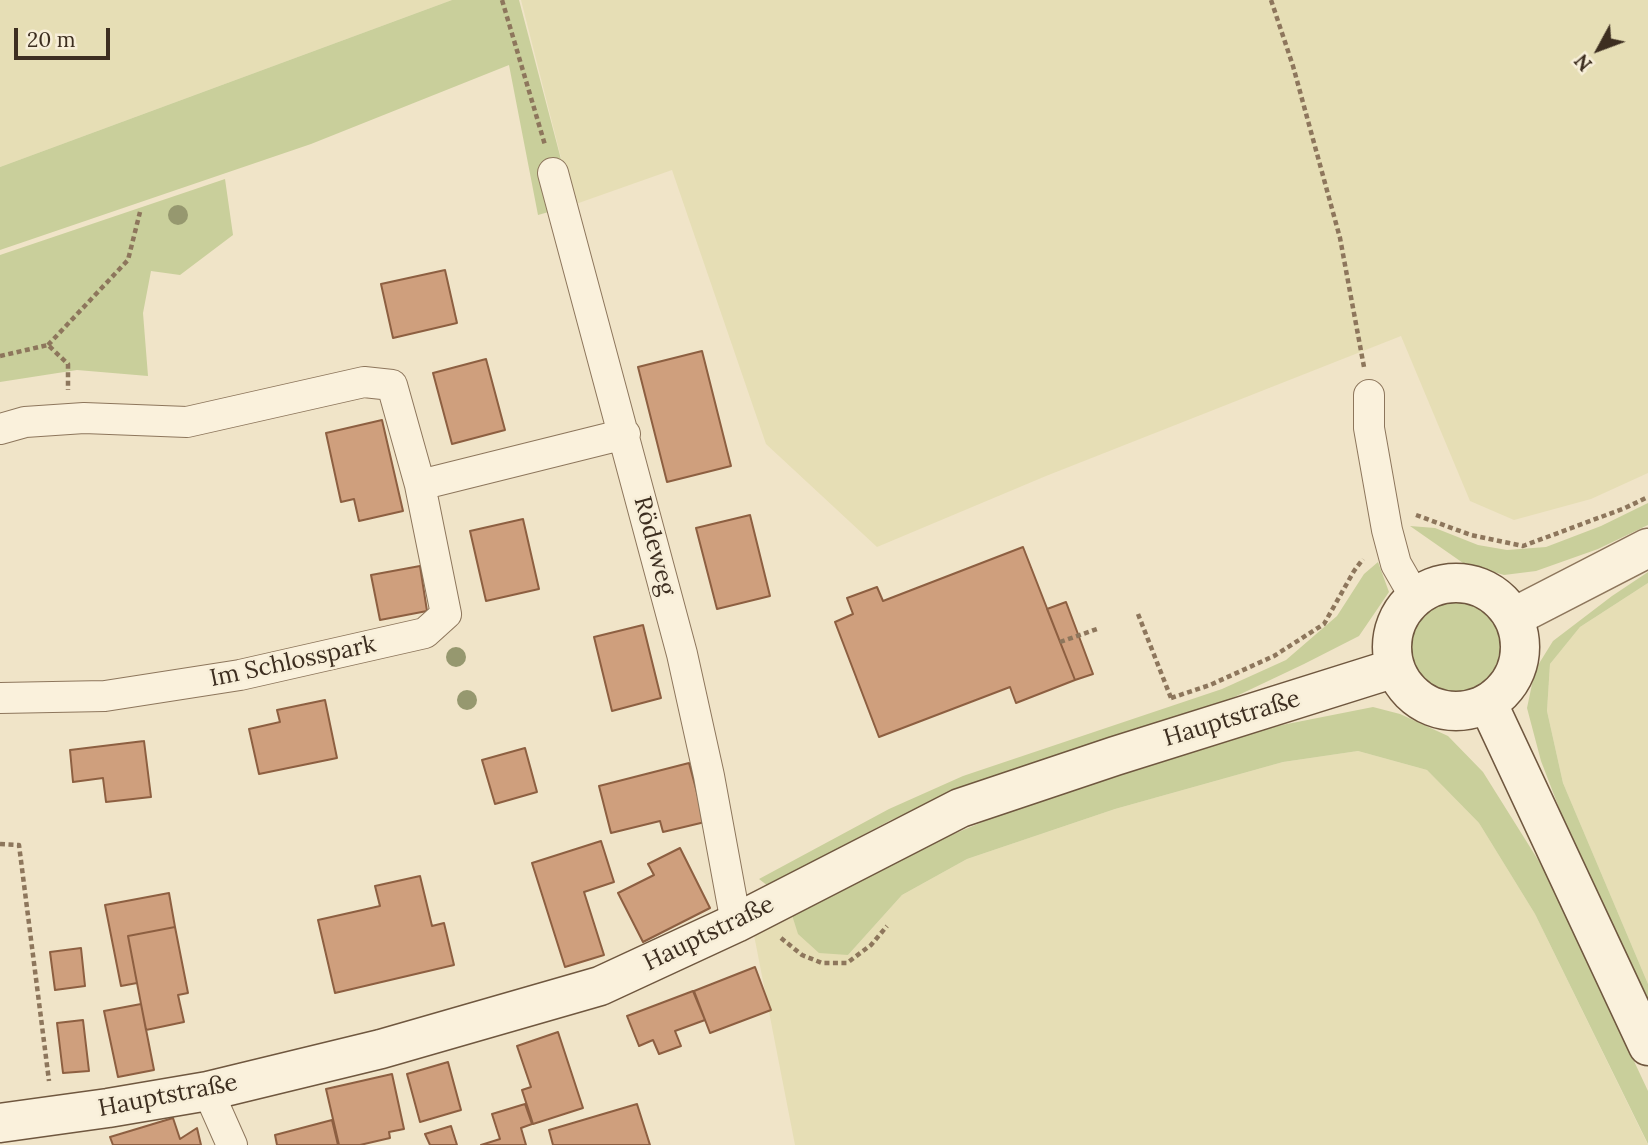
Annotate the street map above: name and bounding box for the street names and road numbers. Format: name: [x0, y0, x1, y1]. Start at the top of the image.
street label: Rödeweg: [627, 493, 681, 599]
street label: Im Schlosspark: [207, 630, 379, 694]
street label: Hauptstraße: [1160, 685, 1304, 753]
street label: Hauptstraße: [639, 890, 779, 978]
street label: Hauptstraße: [96, 1068, 240, 1124]

